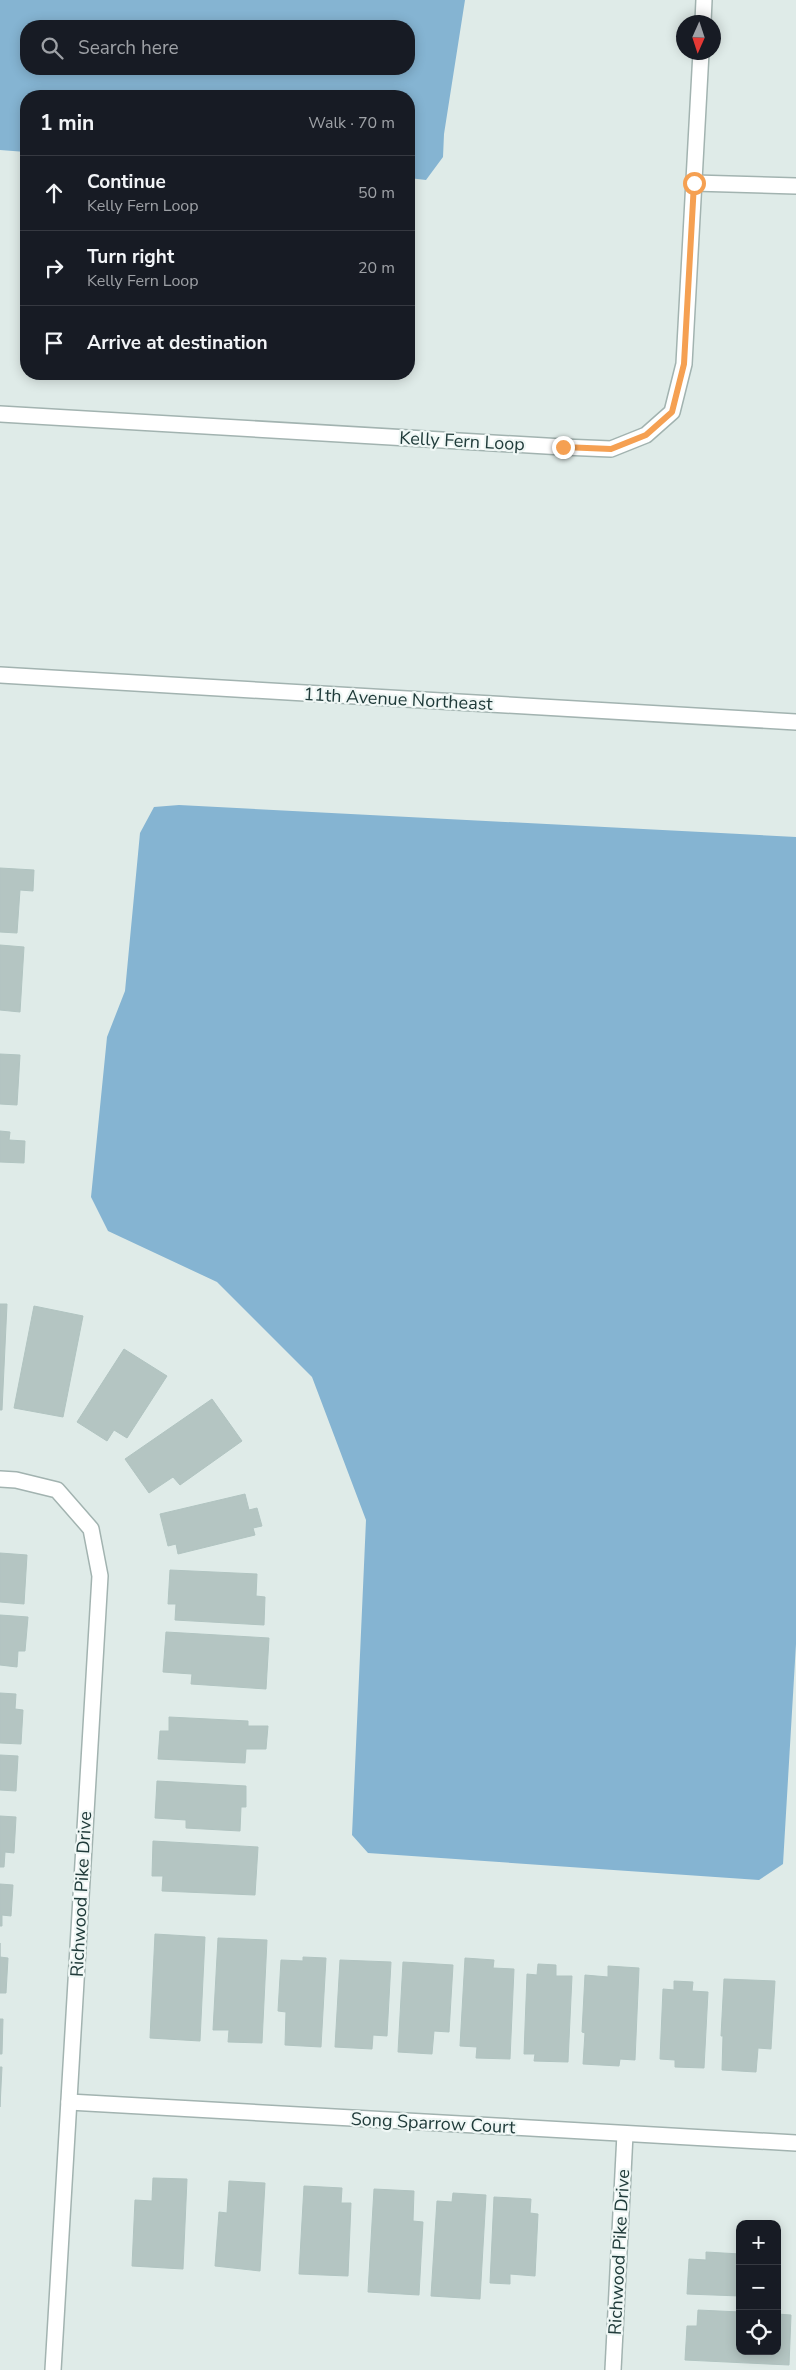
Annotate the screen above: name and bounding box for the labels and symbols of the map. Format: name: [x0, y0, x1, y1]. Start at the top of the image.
north arrow: [676, 15, 721, 60]
route start: [683, 172, 706, 195]
street label: Kelly Fern Loop: [399, 426, 525, 456]
route end: [552, 436, 575, 459]
street label: 11th Avenue Northeast: [303, 682, 494, 716]
street label: Richwood Pike Drive: [65, 1810, 97, 1978]
street label: Song Sparrow Court: [350, 2107, 517, 2139]
street label: Richwood Pike Drive: [603, 2168, 635, 2336]

